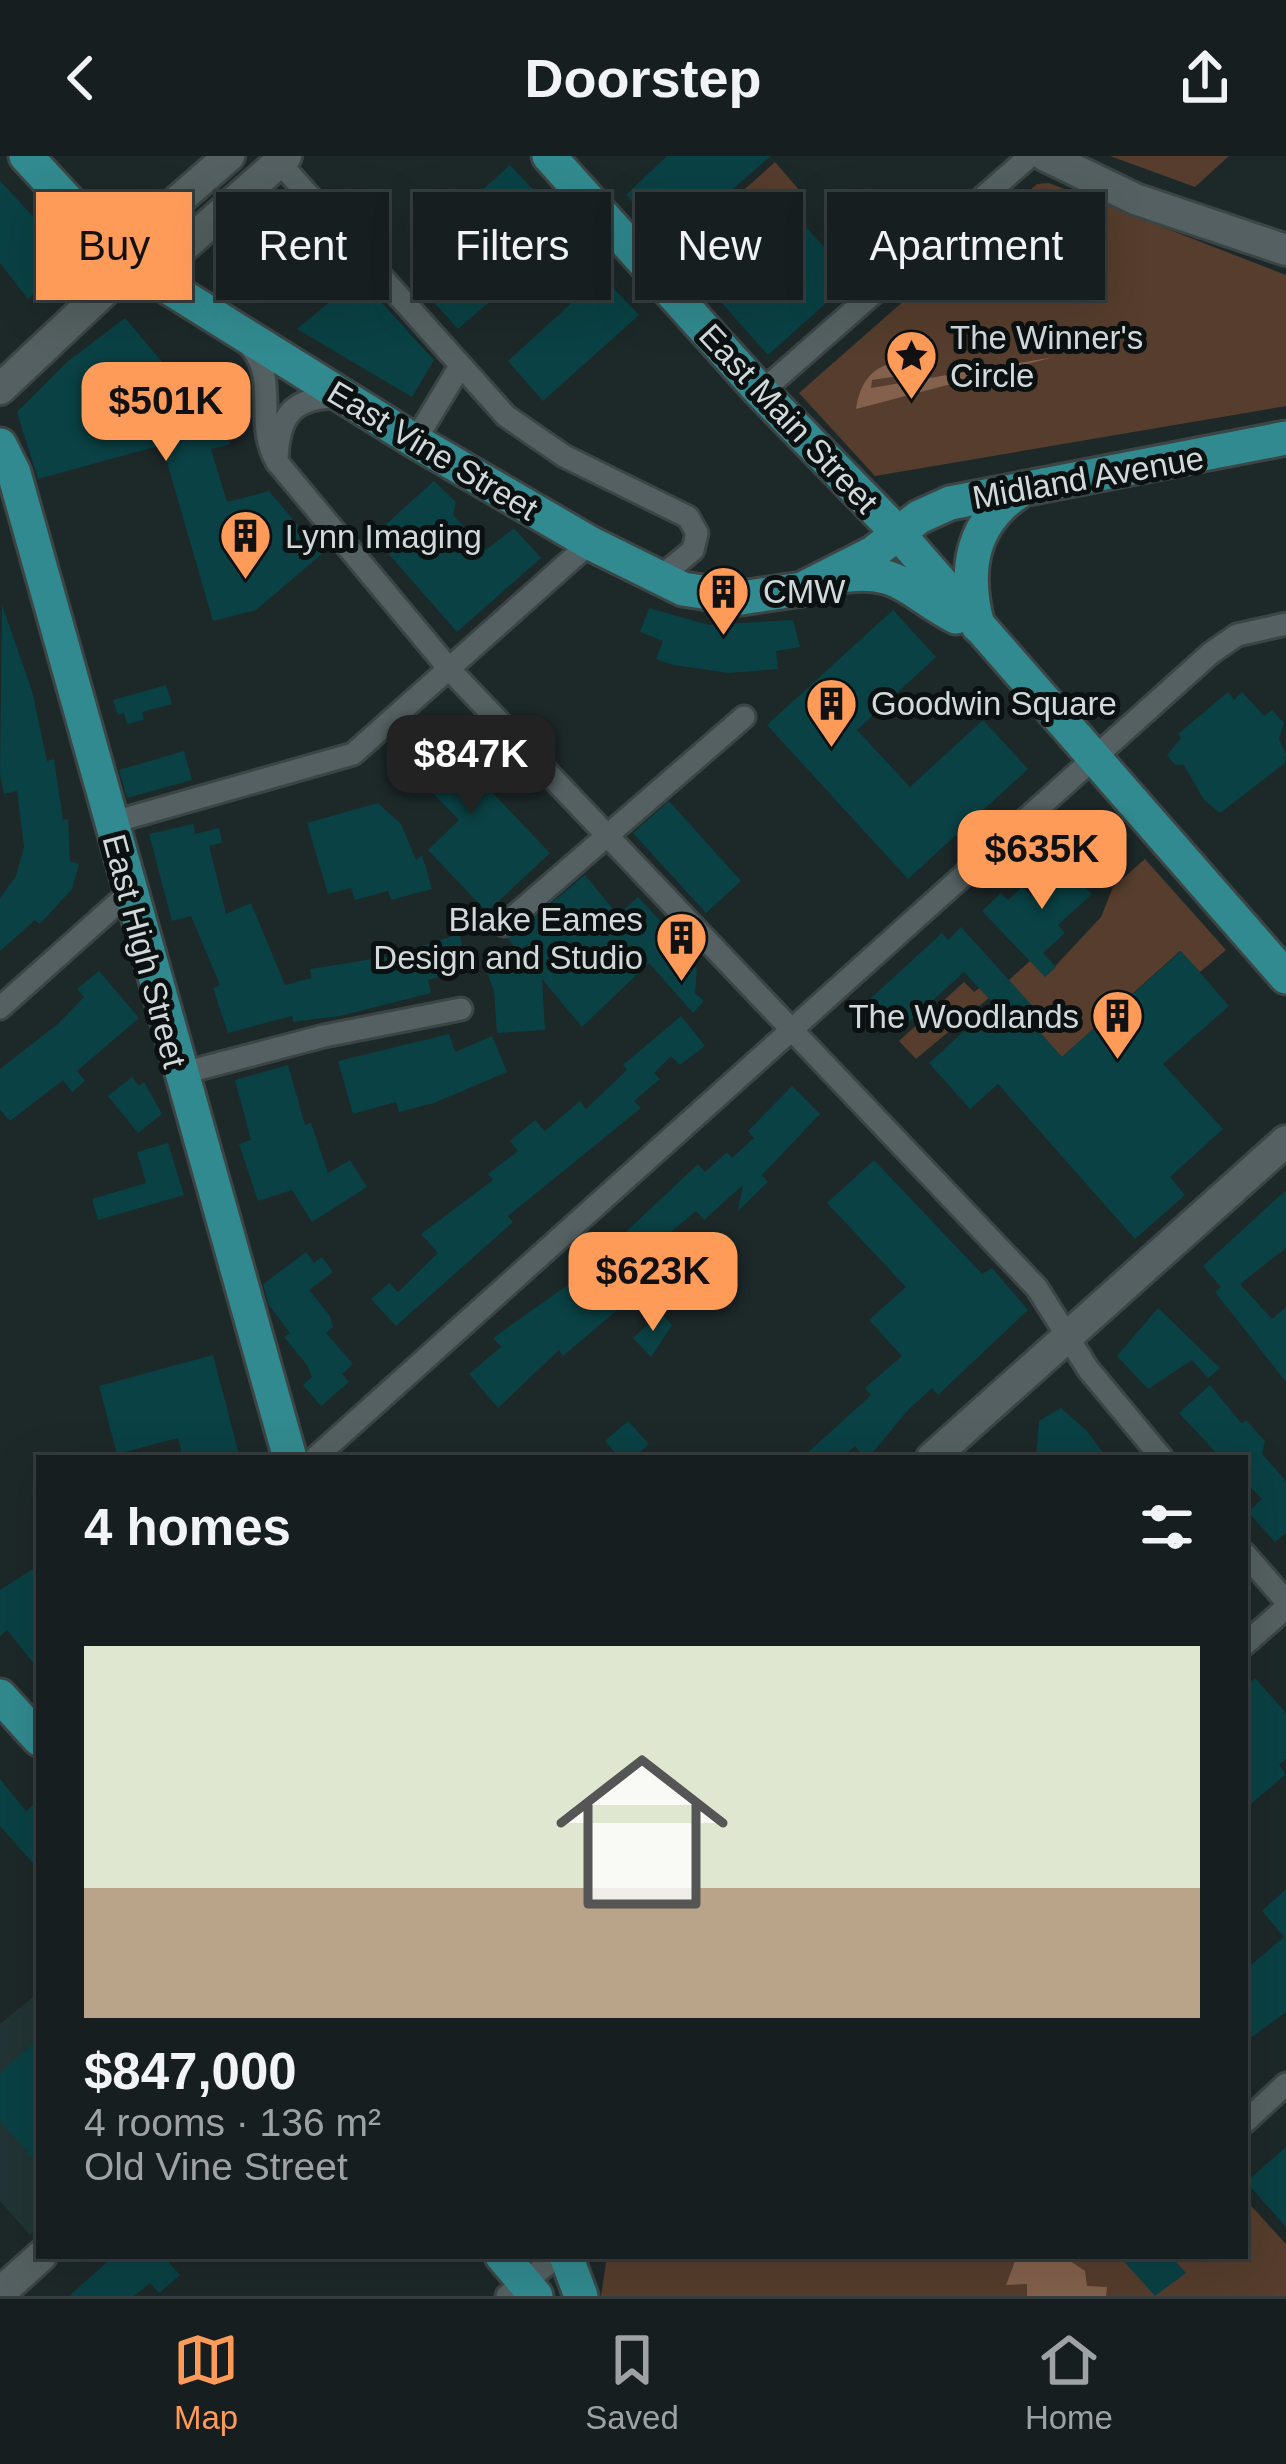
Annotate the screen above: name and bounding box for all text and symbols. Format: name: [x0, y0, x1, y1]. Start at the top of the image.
icon: back: [48, 45, 114, 111]
icon: share: [1172, 45, 1238, 111]
text: Doorstep: [524, 48, 762, 108]
chip: Buy: [36, 192, 192, 300]
chip: Rent: [216, 192, 389, 300]
chip: Filters: [413, 192, 611, 300]
chip: New: [635, 192, 803, 300]
chip: Apartment: [827, 192, 1105, 300]
street label: East Main Street: [692, 317, 885, 520]
place label: The Winner's Circle: [950, 319, 1143, 394]
place icon: The Winner's Circle: [883, 328, 939, 402]
pin: $501K: [82, 362, 250, 464]
street label: East Vine Street: [321, 373, 544, 528]
text: $501K: [109, 379, 223, 422]
street label: Midland Avenue: [970, 439, 1207, 516]
building icon: Lynn Imaging: [218, 508, 274, 582]
place label: Lynn Imaging: [285, 518, 482, 555]
building icon: CMW: [696, 563, 752, 637]
place label: CMW: [763, 573, 846, 610]
building icon: Goodwin Square: [804, 675, 860, 749]
place label: Goodwin Square: [871, 685, 1117, 722]
pin: $847K: [387, 715, 555, 817]
text: $847K: [414, 732, 528, 775]
pin: $635K: [958, 810, 1126, 912]
text: $635K: [985, 827, 1099, 870]
street label: East High Street: [96, 830, 193, 1072]
place label: Blake Eames Design and Studio: [373, 901, 643, 976]
building icon: Blake Eames Design and Studio: [654, 910, 710, 984]
building icon: The Woodlands: [1090, 988, 1146, 1062]
place label: The Woodlands: [848, 998, 1079, 1035]
pin: $623K: [569, 1232, 737, 1334]
text: $623K: [596, 1249, 710, 1292]
icon: filters: [1134, 1494, 1200, 1560]
text: 4 homes: [84, 1499, 291, 1556]
icon: home: [534, 1724, 750, 1940]
text: $847,000: [84, 2043, 297, 2100]
text: 4 rooms · 136 m²: [84, 2101, 381, 2144]
text: Old Vine Street: [84, 2145, 348, 2188]
tab: Map: [173, 2327, 239, 2437]
tab: Saved: [585, 2327, 679, 2437]
tab: Home: [1025, 2327, 1113, 2437]

